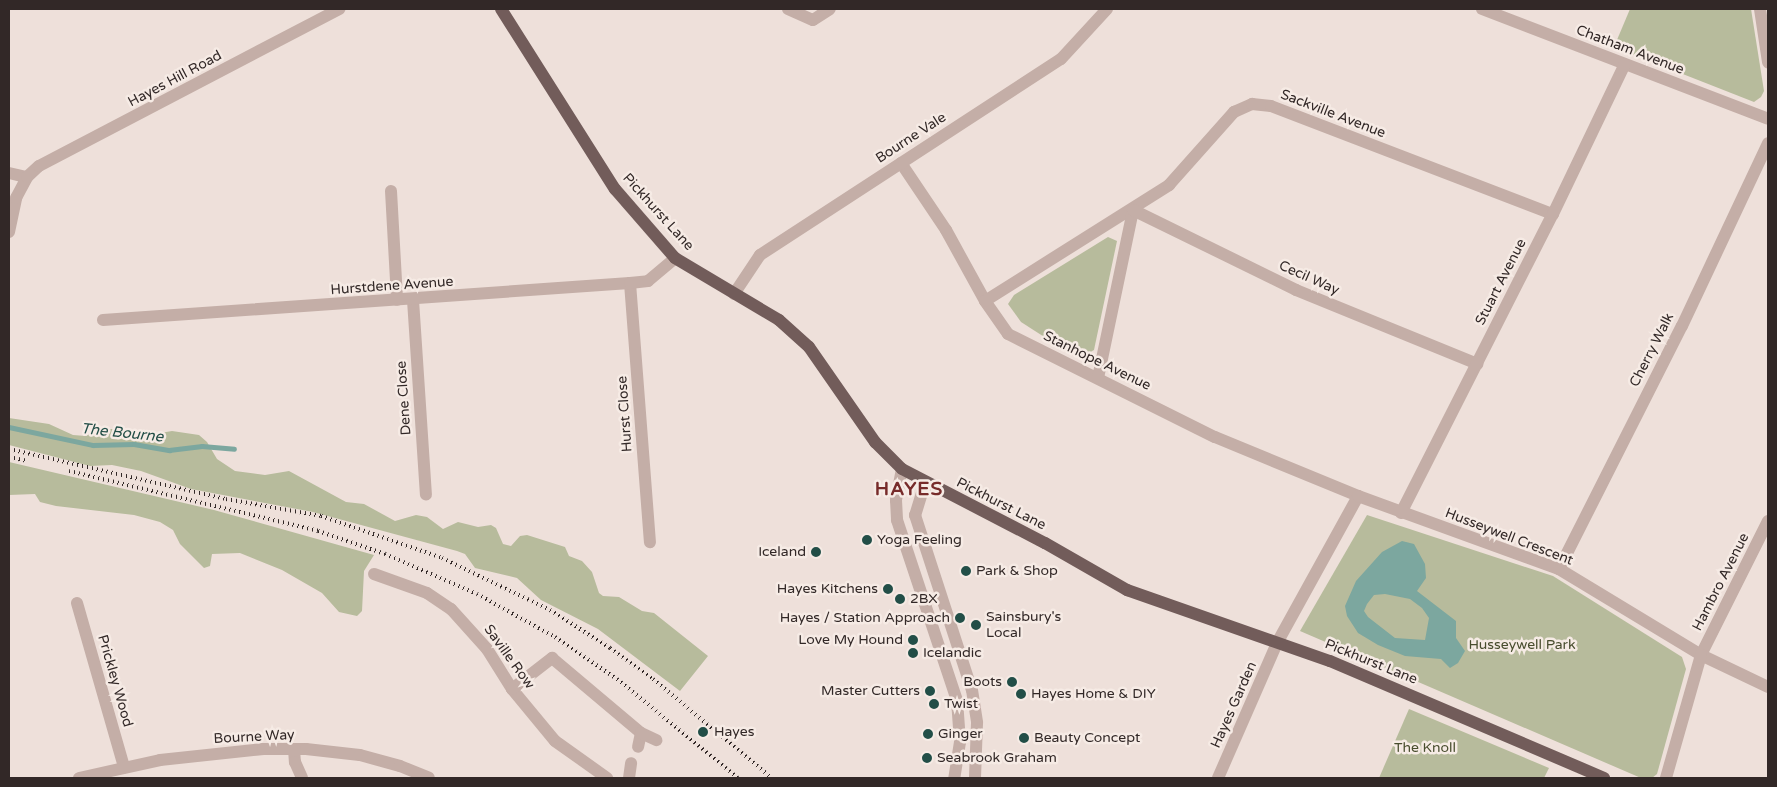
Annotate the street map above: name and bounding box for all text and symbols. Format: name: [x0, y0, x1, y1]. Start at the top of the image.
street label: Chatham Avenue: [1574, 22, 1686, 78]
street label: Hayes Hill Road: [125, 47, 225, 111]
street label: Sackville Avenue: [1278, 86, 1388, 142]
street label: Bourne Vale: [873, 109, 949, 167]
street label: Pickhurst Lane: [619, 170, 697, 254]
street label: Stuart Avenue: [1472, 236, 1530, 328]
street label: Cecil Way: [1276, 257, 1342, 299]
street label: Hurstdene Avenue: [330, 273, 454, 299]
street label: Cherry Walk: [1626, 310, 1678, 390]
street label: Stanhope Avenue: [1040, 328, 1154, 394]
street label: Dene Close: [393, 360, 415, 436]
street label: Hurst Close: [614, 375, 636, 453]
water label: The Bourne: [80, 420, 164, 446]
street label: Pickhurst Lane: [953, 474, 1049, 534]
district label: HAYES: [874, 479, 944, 501]
street label: Husseywell Crescent: [1443, 505, 1575, 569]
street label: Hambro Avenue: [1689, 530, 1753, 634]
place label: Yoga Feeling: [877, 532, 962, 548]
marker: Yoga Feeling: [861, 534, 873, 546]
place label: Iceland: [758, 544, 806, 560]
marker: Iceland: [810, 546, 822, 558]
place label: Park & Shop: [976, 563, 1058, 579]
marker: Park & Shop: [960, 565, 972, 577]
place label: Hayes Kitchens: [777, 581, 878, 597]
marker: Hayes Kitchens: [882, 583, 894, 595]
place label: 2BX: [910, 591, 938, 607]
marker: 2BX: [894, 593, 906, 605]
place label: Sainsbury's Local: [986, 609, 1061, 642]
place label: Hayes / Station Approach: [780, 610, 950, 626]
marker: Hayes / Station Approach: [954, 612, 966, 624]
marker: Sainsbury's Local: [970, 619, 982, 631]
street label: Saville Row: [480, 622, 538, 692]
place label: Love My Hound: [798, 632, 903, 648]
street label: Prickley Wood: [94, 633, 136, 729]
marker: Love My Hound: [907, 634, 919, 646]
street label: Pickhurst Lane: [1322, 636, 1420, 688]
park label: Husseywell Park: [1468, 637, 1576, 653]
place label: Icelandic: [923, 645, 982, 661]
marker: Icelandic: [907, 647, 919, 659]
street label: Hayes Garden: [1207, 659, 1261, 751]
place label: Boots: [963, 674, 1002, 690]
marker: Boots: [1006, 676, 1018, 688]
place label: Master Cutters: [821, 683, 920, 699]
marker: Master Cutters: [924, 685, 936, 697]
place label: Hayes Home & DIY: [1031, 686, 1156, 702]
marker: Hayes Home & DIY: [1015, 688, 1027, 700]
place label: Twist: [944, 696, 978, 712]
marker: Twist: [928, 698, 940, 710]
place label: Hayes: [714, 724, 754, 740]
marker: Hayes: [696, 725, 710, 739]
street label: Bourne Way: [213, 726, 295, 748]
place label: Ginger: [938, 726, 983, 742]
marker: Ginger: [922, 728, 934, 740]
place label: Beauty Concept: [1034, 730, 1140, 746]
marker: Beauty Concept: [1018, 732, 1030, 744]
park label: The Knoll: [1394, 740, 1456, 756]
place label: Seabrook Graham: [937, 750, 1057, 766]
marker: Seabrook Graham: [921, 752, 933, 764]

